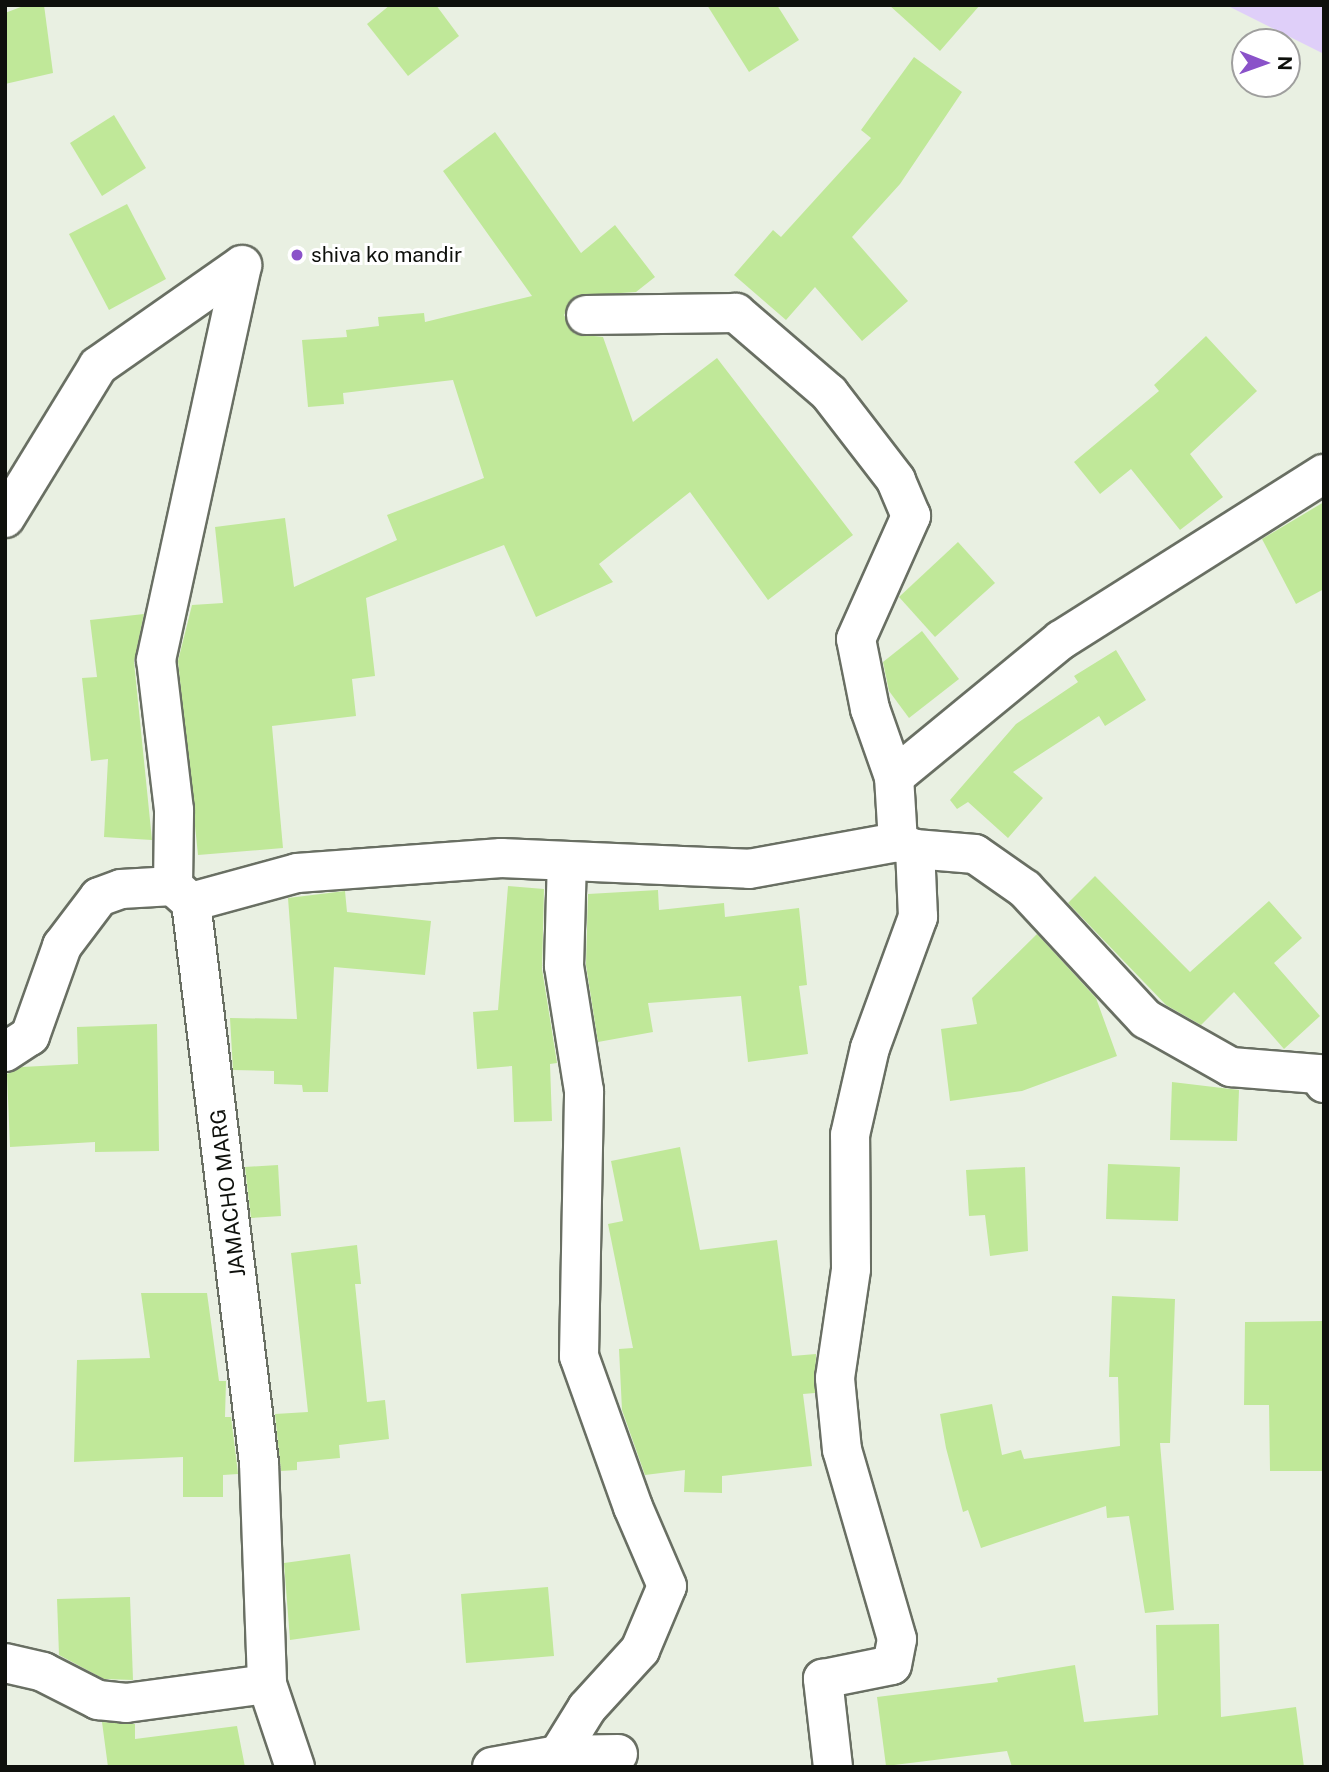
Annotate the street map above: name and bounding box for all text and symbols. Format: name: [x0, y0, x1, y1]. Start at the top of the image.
north arrow: [1231, 28, 1301, 98]
text: N: [1274, 56, 1296, 71]
place label: shiva ko mandir: [311, 242, 462, 268]
marker: shiva ko mandir: [289, 247, 305, 263]
street label: JAMACHO MARG: [205, 1108, 251, 1278]

